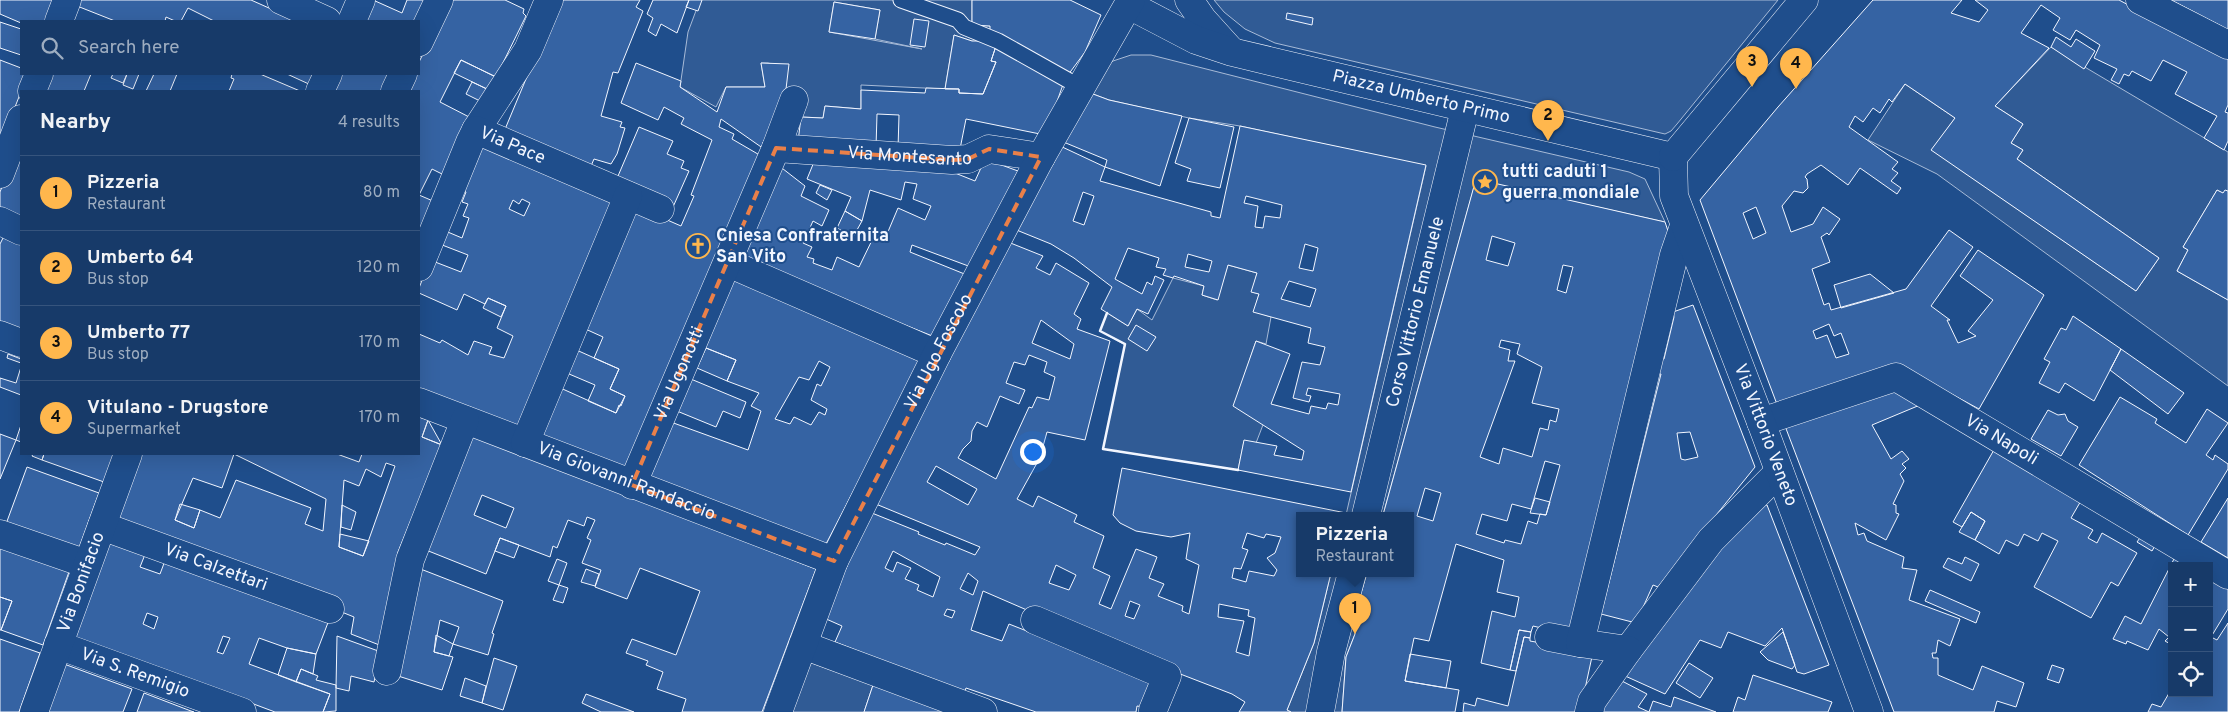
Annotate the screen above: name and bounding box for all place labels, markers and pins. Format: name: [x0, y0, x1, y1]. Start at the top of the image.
pin: 3: [1736, 46, 1768, 87]
pin: 4: [1780, 48, 1812, 89]
pin: 2: [1532, 100, 1564, 141]
place label: tutti caduti 1 guerra mondiale: [1502, 161, 1639, 205]
place icon: tutti caduti 1 guerra mondiale: [1472, 169, 1498, 195]
place label: Cniesa Confraternita San Vito: [716, 225, 889, 269]
church icon: Cniesa Confraternita San Vito: [685, 233, 711, 259]
pin: 1: [1339, 593, 1371, 634]

